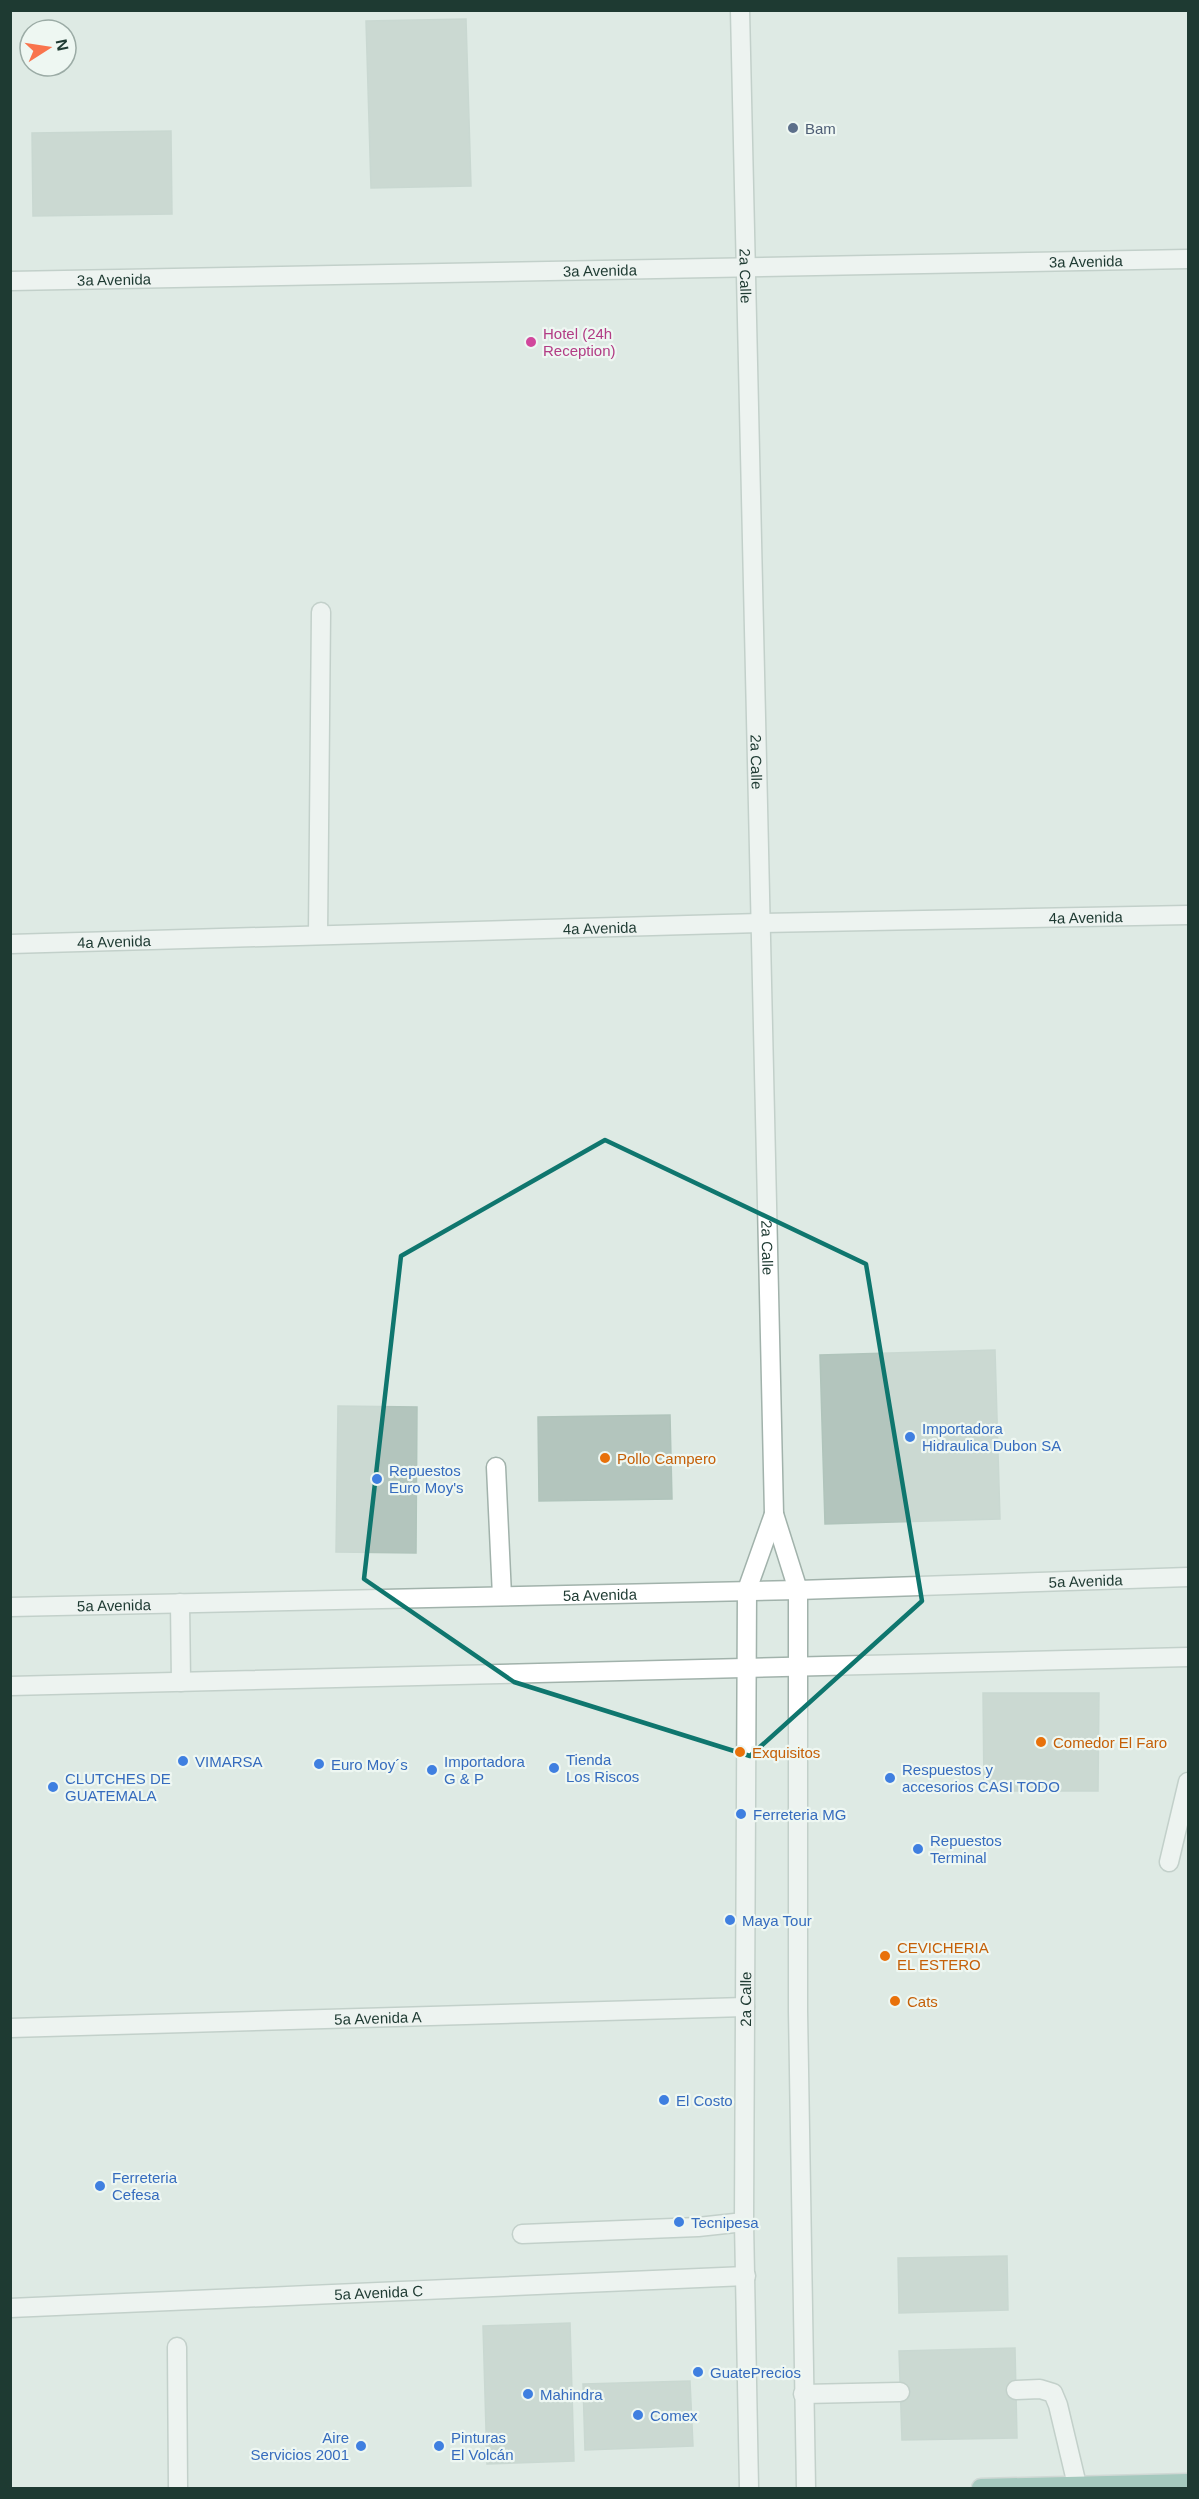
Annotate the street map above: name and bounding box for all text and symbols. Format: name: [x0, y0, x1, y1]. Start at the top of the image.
north arrow: [18, 18, 78, 78]
text: N: [53, 38, 72, 52]
place label: Bam: [805, 120, 836, 137]
marker: Bam: [786, 121, 800, 135]
street label: 2a Calle: [737, 248, 755, 304]
street label: 3a Avenida: [1049, 252, 1124, 270]
street label: 3a Avenida: [563, 261, 638, 279]
street label: 3a Avenida: [77, 270, 152, 288]
place label: Hotel (24h Reception): [543, 325, 616, 359]
marker: Hotel (24h Reception): [524, 335, 538, 349]
street label: 2a Calle: [748, 734, 766, 790]
street label: 4a Avenida: [1049, 908, 1123, 926]
street label: 4a Avenida: [563, 918, 638, 937]
street label: 4a Avenida: [77, 932, 152, 951]
street label: 2a Calle: [759, 1220, 777, 1275]
place label: Importadora Hidraulica Dubon SA: [922, 1420, 1061, 1454]
marker: Importadora Hidraulica Dubon SA: [903, 1430, 917, 1444]
place label: Pollo Campero: [617, 1450, 716, 1467]
marker: Pollo Campero: [598, 1451, 612, 1465]
place label: Repuestos Euro Moy's: [389, 1462, 464, 1496]
marker: Repuestos Euro Moy's: [370, 1472, 384, 1486]
street label: 5a Avenida: [1048, 1571, 1124, 1590]
street label: 5a Avenida: [563, 1585, 638, 1604]
street label: 5a Avenida: [77, 1595, 152, 1614]
place label: Comedor El Faro: [1053, 1734, 1167, 1751]
marker: Comedor El Faro: [1034, 1735, 1048, 1749]
place label: Exquisitos: [752, 1744, 820, 1761]
marker: Exquisitos: [733, 1745, 747, 1759]
place label: Tienda Los Riscos: [566, 1751, 639, 1785]
place label: VIMARSA: [195, 1753, 263, 1770]
place label: Importadora G & P: [444, 1753, 526, 1787]
marker: VIMARSA: [176, 1754, 190, 1768]
place label: Euro Moy´s: [331, 1756, 408, 1773]
marker: Euro Moy´s: [312, 1757, 326, 1771]
marker: Tienda Los Riscos: [547, 1761, 561, 1775]
place label: Respuestos y accesorios CASI TODO: [902, 1761, 1060, 1795]
marker: Importadora G & P: [425, 1763, 439, 1777]
place label: CLUTCHES DE GUATEMALA: [65, 1770, 171, 1804]
marker: Respuestos y accesorios CASI TODO: [883, 1771, 897, 1785]
marker: CLUTCHES DE GUATEMALA: [46, 1780, 60, 1794]
place label: Ferreteria MG: [753, 1806, 846, 1823]
marker: Ferreteria MG: [734, 1807, 748, 1821]
place label: Repuestos Terminal: [930, 1832, 1002, 1866]
marker: Repuestos Terminal: [911, 1842, 925, 1856]
place label: Maya Tour: [742, 1912, 812, 1929]
marker: Maya Tour: [723, 1913, 737, 1927]
place label: CEVICHERIA EL ESTERO: [897, 1939, 989, 1973]
marker: CEVICHERIA EL ESTERO: [878, 1949, 892, 1963]
street label: 2a Calle: [736, 1971, 754, 2027]
place label: Cats: [907, 1993, 938, 2010]
marker: Cats: [888, 1994, 902, 2008]
street label: 5a Avenida A: [334, 2008, 422, 2027]
place label: El Costo: [676, 2092, 733, 2109]
marker: El Costo: [657, 2093, 671, 2107]
place label: Ferreteria Cefesa: [112, 2169, 178, 2203]
marker: Ferreteria Cefesa: [93, 2179, 107, 2193]
place label: Tecnipesa: [691, 2214, 759, 2231]
marker: Tecnipesa: [672, 2215, 686, 2229]
street label: 5a Avenida C: [334, 2282, 424, 2302]
place label: GuatePrecios: [710, 2364, 801, 2381]
marker: GuatePrecios: [691, 2365, 705, 2379]
place label: Mahindra: [540, 2386, 603, 2403]
marker: Mahindra: [521, 2387, 535, 2401]
place label: Comex: [650, 2407, 698, 2424]
marker: Comex: [631, 2408, 645, 2422]
place label: Aire Servicios 2001: [251, 2429, 349, 2463]
place label: Pinturas El Volcán: [451, 2429, 514, 2463]
marker: Aire Servicios 2001: [354, 2439, 368, 2453]
marker: Pinturas El Volcán: [432, 2439, 446, 2453]

